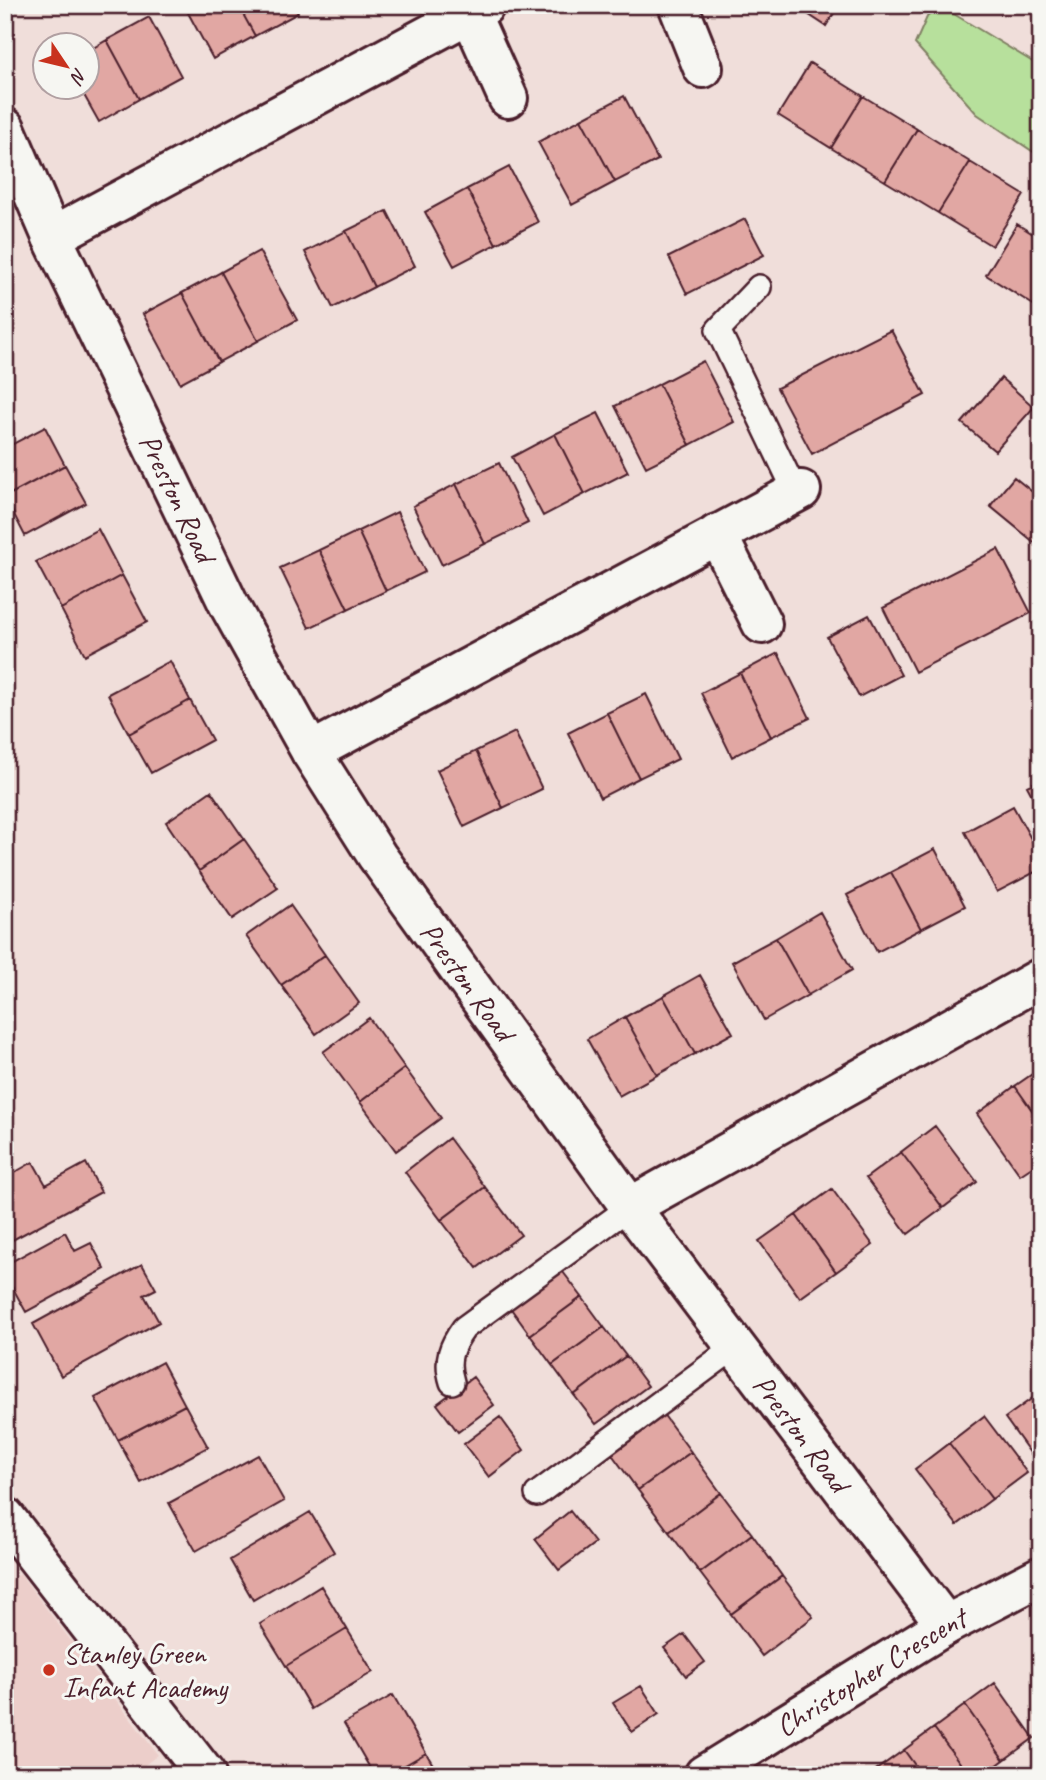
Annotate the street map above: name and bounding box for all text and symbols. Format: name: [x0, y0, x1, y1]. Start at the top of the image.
north arrow: [32, 32, 102, 102]
text: N: [64, 63, 92, 90]
street label: Preston Road: [131, 428, 226, 572]
street label: Preston Road: [412, 914, 525, 1052]
street label: Preston Road: [745, 1367, 860, 1503]
street label: Christopher Crescent: [768, 1597, 976, 1745]
place label: Stanley Green Infant Academy: [63, 1634, 229, 1706]
marker: Stanley Green Infant Academy: [41, 1662, 57, 1678]

